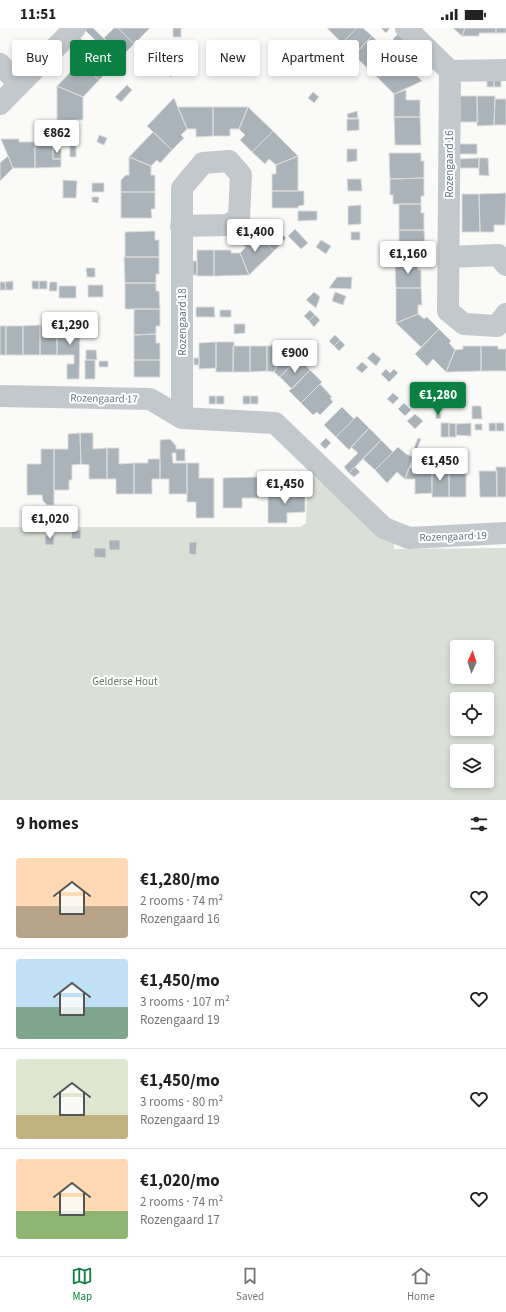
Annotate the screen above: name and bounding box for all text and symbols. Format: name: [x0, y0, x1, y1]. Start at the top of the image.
text: 11:51: [20, 4, 56, 25]
chip: Buy: [12, 40, 62, 76]
chip: Rent: [70, 40, 126, 76]
chip: Filters: [134, 40, 198, 76]
chip: New: [206, 40, 260, 76]
chip: Apartment: [268, 40, 359, 76]
chip: House: [367, 40, 432, 76]
pin: €862: [33, 120, 81, 154]
text: €862: [43, 124, 71, 142]
street label: Rozengaard 16: [442, 130, 457, 198]
pin: €1,400: [222, 219, 288, 253]
text: €1,400: [236, 223, 274, 241]
pin: €1,160: [375, 241, 441, 275]
text: €1,160: [389, 245, 427, 263]
street label: Rozengaard 18: [175, 288, 190, 356]
pin: €1,290: [37, 312, 103, 346]
text: €1,290: [51, 316, 89, 334]
pin: €900: [271, 340, 319, 374]
text: €900: [281, 344, 309, 362]
pin: €1,280: [405, 382, 471, 416]
text: €1,280: [419, 386, 457, 404]
street label: Rozengaard 17: [70, 390, 138, 407]
pin: €1,450: [407, 448, 473, 482]
text: €1,450: [421, 452, 459, 470]
pin: €1,450: [252, 471, 318, 505]
text: €1,450: [266, 475, 304, 493]
pin: €1,020: [17, 506, 83, 540]
text: €1,020: [31, 510, 69, 528]
street label: Rozengaard 19: [419, 528, 487, 545]
north arrow: [450, 640, 494, 684]
map controls: [450, 640, 494, 788]
park label: Gelderse Hout: [92, 674, 158, 689]
button: locate: [450, 692, 494, 736]
button: layers: [450, 744, 494, 788]
text: 9 homes: [16, 812, 78, 836]
icon: filters: [468, 813, 490, 835]
text: €1,280/mo: [140, 868, 220, 892]
icon: home: [48, 874, 96, 922]
icon: heart: [468, 887, 490, 909]
text: 2 rooms · 74 m²: [140, 892, 223, 910]
text: Rozengaard 16: [140, 910, 220, 928]
text: €1,450/mo: [140, 969, 220, 993]
icon: home: [48, 975, 96, 1023]
icon: heart: [468, 988, 490, 1010]
text: 3 rooms · 107 m²: [140, 993, 230, 1011]
text: Rozengaard 19: [140, 1011, 220, 1029]
text: €1,450/mo: [140, 1069, 220, 1093]
icon: home: [48, 1075, 96, 1123]
icon: heart: [468, 1088, 490, 1110]
text: 3 rooms · 80 m²: [140, 1093, 223, 1111]
text: Rozengaard 19: [140, 1111, 220, 1129]
text: €1,020/mo: [140, 1169, 220, 1193]
icon: home: [48, 1175, 96, 1223]
icon: heart: [468, 1188, 490, 1210]
text: 2 rooms · 74 m²: [140, 1193, 223, 1211]
text: Rozengaard 17: [140, 1211, 220, 1229]
tab: Map: [71, 1265, 93, 1304]
tab: Saved: [236, 1265, 264, 1304]
tab: Home: [407, 1265, 435, 1304]

